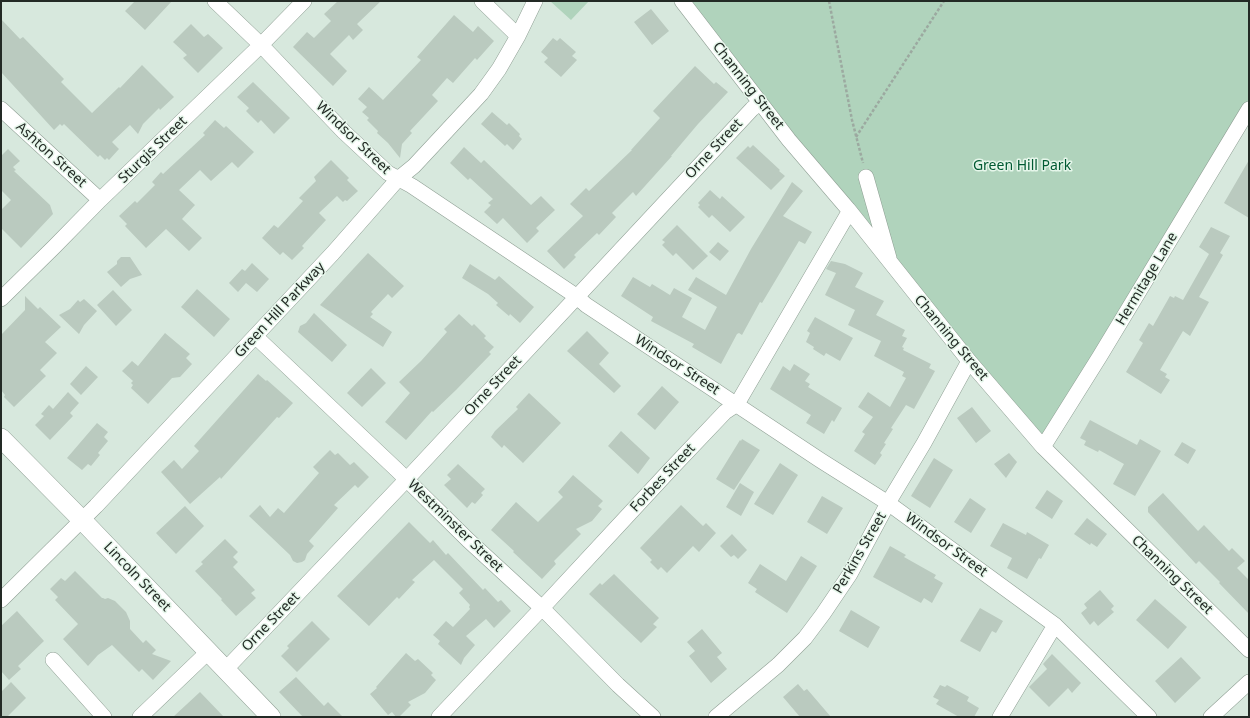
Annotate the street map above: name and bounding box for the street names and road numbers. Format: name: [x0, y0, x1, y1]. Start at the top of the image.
street label: Channing Street: [709, 39, 787, 133]
street label: Windsor Street: [312, 98, 394, 178]
street label: Sturgis Street: [115, 113, 191, 187]
street label: Orne Street: [682, 115, 746, 183]
street label: Ashton Street: [12, 119, 90, 191]
street label: Hermitage Lane: [1113, 229, 1181, 329]
street label: Green Hill Parkway: [232, 259, 328, 361]
street label: Channing Street: [910, 292, 992, 384]
street label: Windsor Street: [632, 331, 722, 399]
street label: Orne Street: [461, 352, 525, 420]
street label: Forbes Street: [627, 440, 699, 516]
street label: Westminster Street: [404, 476, 506, 576]
street label: Perkins Street: [830, 509, 890, 597]
street label: Windsor Street: [902, 510, 990, 580]
street label: Channing Street: [1128, 532, 1216, 618]
street label: Lincoln Street: [100, 539, 174, 615]
street label: Orne Street: [239, 589, 303, 655]

